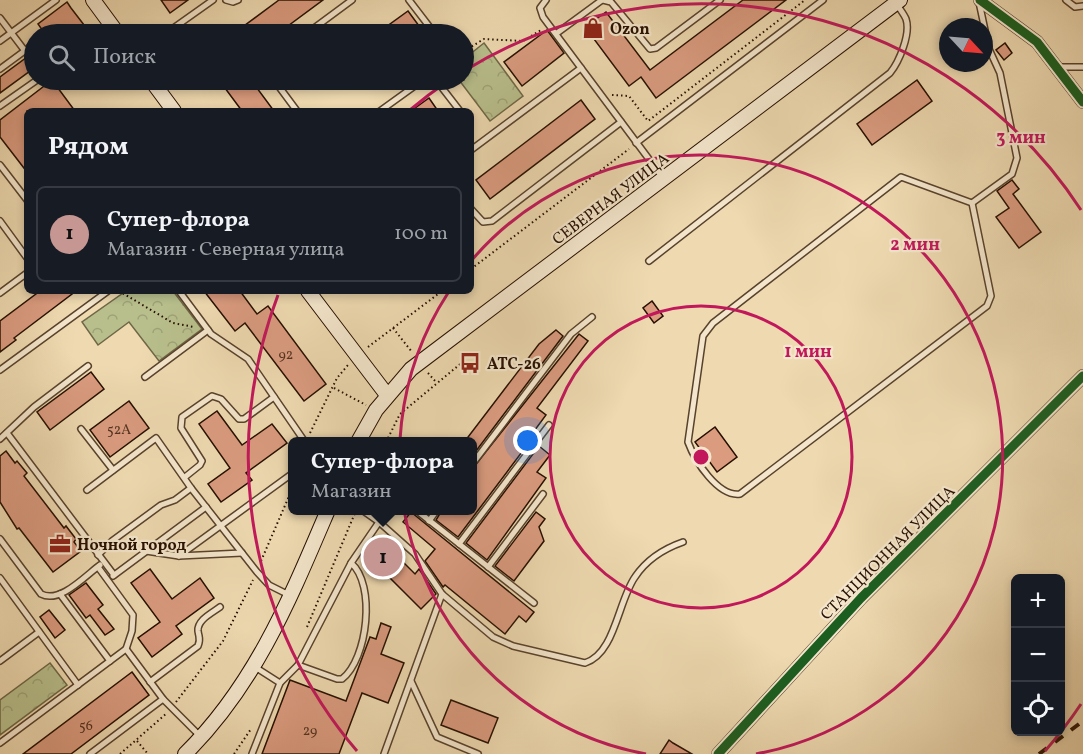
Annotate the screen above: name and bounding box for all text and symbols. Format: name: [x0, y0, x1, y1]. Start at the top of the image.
shop icon: Ozon: [581, 16, 605, 40]
north arrow: [939, 18, 993, 72]
place label: Ozon: [610, 19, 650, 41]
search box: [24, 24, 474, 90]
icon: search: [45, 41, 78, 74]
text: Поиск: [93, 42, 156, 73]
text: 3 мин: [996, 126, 1046, 151]
text: Рядом: [48, 129, 128, 165]
street label: СЕВЕРНАЯ УЛИЦА: [548, 148, 674, 251]
text: Супер-флора: [107, 205, 250, 236]
text: 1: [65, 220, 74, 248]
text: 100 m: [394, 220, 448, 248]
text: 2 мин: [890, 233, 940, 258]
text: Магазин · Северная улица: [107, 236, 344, 264]
text: 1 мин: [784, 340, 832, 365]
house number: 92: [279, 346, 293, 365]
bus stop icon: АТС-26: [458, 351, 482, 375]
place label: АТС-26: [487, 354, 541, 376]
house number: 52А: [107, 421, 131, 440]
your location: [513, 426, 542, 455]
popup: [288, 437, 477, 515]
text: Супер-флора: [311, 447, 454, 478]
centre of rings: [691, 447, 711, 467]
text: Магазин: [311, 478, 391, 506]
street label: СТАНЦИОННАЯ УЛИЦА: [816, 481, 961, 626]
office icon: Ночной город: [48, 532, 72, 556]
pin: 1: [364, 534, 403, 580]
place label: Ночной город: [77, 535, 187, 557]
map controls: [1011, 574, 1065, 736]
button: +: [1011, 574, 1065, 628]
button: −: [1011, 628, 1065, 682]
button: locate: [1011, 682, 1065, 736]
house number: 56: [79, 717, 93, 736]
house number: 29: [303, 722, 317, 741]

